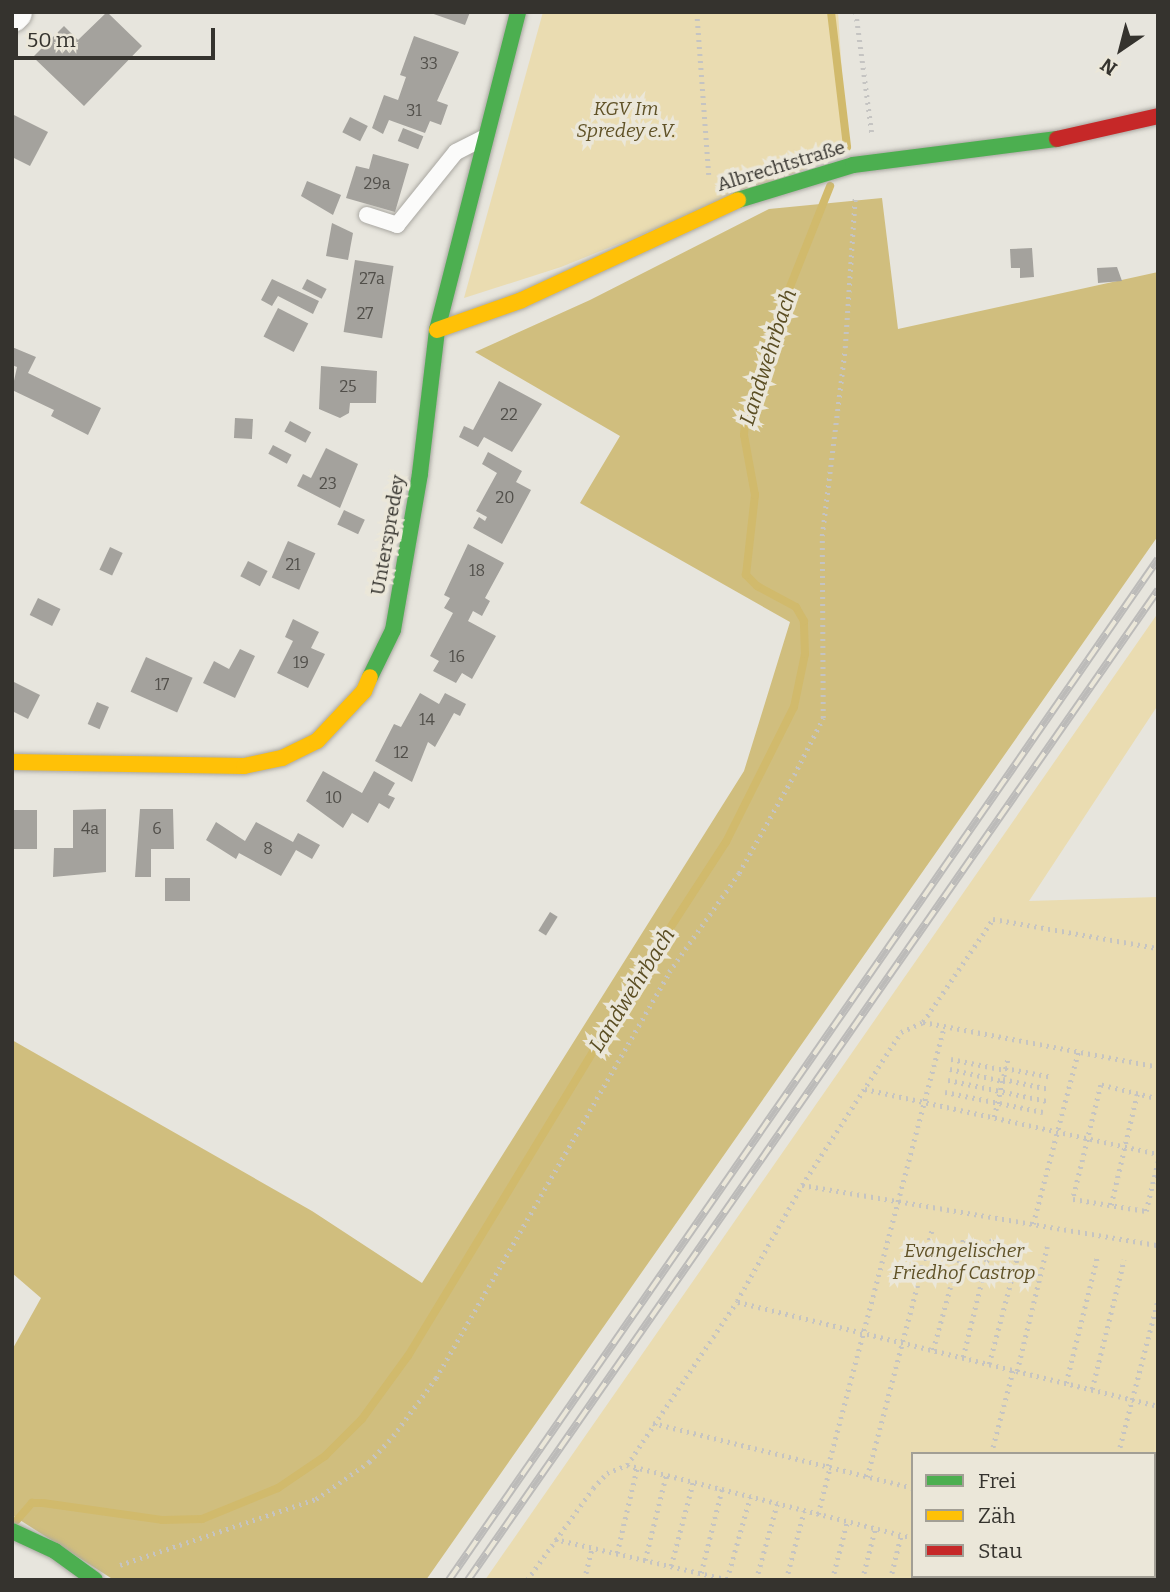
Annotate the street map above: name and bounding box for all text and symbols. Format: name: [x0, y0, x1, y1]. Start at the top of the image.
scale bar: [18, 14, 219, 58]
north arrow: [1086, 14, 1156, 84]
text: 50 m: [27, 27, 76, 53]
text: N: [1096, 53, 1121, 80]
house number: 33: [420, 54, 438, 74]
park label: KGV Im Spredey e.V.: [576, 98, 676, 142]
house number: 31: [406, 101, 422, 121]
street label: Albrechtstraße: [714, 136, 848, 196]
house number: 29a: [364, 174, 390, 194]
house number: 27a: [359, 269, 385, 289]
water label: Landwehrbach: [734, 286, 802, 428]
house number: 27: [357, 304, 373, 324]
house number: 25: [339, 377, 357, 397]
house number: 22: [500, 405, 518, 425]
street label: Unterspredey: [366, 473, 410, 597]
house number: 23: [319, 474, 337, 494]
house number: 20: [496, 488, 514, 508]
house number: 21: [285, 555, 301, 575]
house number: 18: [469, 561, 485, 581]
house number: 16: [449, 647, 465, 667]
house number: 19: [293, 653, 309, 673]
house number: 17: [155, 675, 169, 695]
house number: 14: [419, 710, 435, 730]
house number: 12: [393, 743, 409, 763]
house number: 10: [326, 788, 342, 808]
house number: 4a: [81, 819, 99, 839]
house number: 6: [152, 819, 162, 839]
house number: 8: [263, 839, 273, 859]
water label: Landwehrbach: [584, 923, 680, 1057]
park label: Evangelischer Friedhof Castrop: [893, 1240, 1035, 1284]
legend: [911, 1452, 1156, 1578]
text: Frei: [978, 1468, 1016, 1494]
text: Zäh: [978, 1503, 1016, 1529]
text: Stau: [978, 1538, 1022, 1564]

